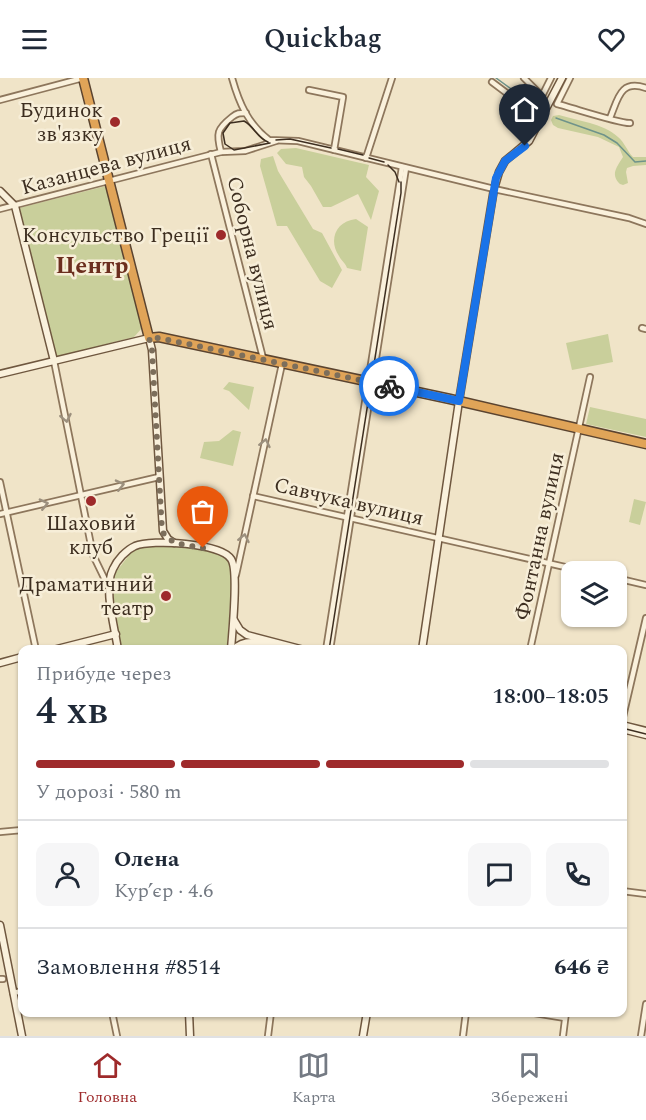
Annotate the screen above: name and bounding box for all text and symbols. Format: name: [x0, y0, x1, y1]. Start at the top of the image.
text: Quickbag: [264, 18, 382, 60]
icon: menu: [18, 23, 51, 56]
icon: heart: [595, 23, 628, 56]
pin: [499, 84, 550, 146]
icon: home: [508, 93, 541, 126]
place label: Будинок зв'язку: [19, 95, 104, 151]
marker: Будинок зв'язку: [108, 115, 122, 129]
street label: Казанцева вулиця: [18, 128, 195, 204]
street label: Соборна вулиця: [217, 173, 287, 334]
place label: Консульство Греції: [22, 220, 209, 252]
marker: Консульство Греції: [214, 228, 228, 242]
district label: Центр: [56, 248, 128, 284]
courier: [359, 356, 419, 416]
icon: bike: [373, 370, 406, 403]
one-way arrow: [59, 413, 72, 423]
one-way arrow: [257, 438, 270, 448]
street label: Фонтанна вулиця: [507, 449, 573, 623]
street label: Савчука вулиця: [271, 469, 427, 535]
one-way arrow: [115, 480, 125, 493]
pin: [177, 486, 228, 548]
marker: Шаховий клуб: [84, 494, 98, 508]
icon: bag: [186, 495, 219, 528]
one-way arrow: [39, 498, 49, 511]
place label: Шаховий клуб: [46, 508, 136, 564]
one-way arrow: [236, 534, 249, 544]
map controls: [561, 561, 627, 627]
button: layers: [561, 561, 627, 627]
place label: Драматичний театр: [19, 569, 154, 625]
marker: Драматичний театр: [159, 589, 173, 603]
text: Прибуде через: [36, 659, 171, 689]
text: 18:00–18:05: [492, 680, 609, 713]
text: 4 хв: [36, 682, 108, 741]
text: У дорозі · 580 m: [36, 777, 181, 807]
button: person: [36, 843, 99, 906]
text: Олена: [114, 843, 179, 876]
button: chat: [468, 843, 531, 906]
button: phone: [546, 843, 609, 906]
text: Кур’єр · 4.6: [114, 876, 213, 906]
text: Замовлення #8514: [36, 951, 220, 984]
text: 646 ₴: [554, 951, 609, 984]
tab: Головна: [77, 1049, 137, 1109]
tab: Карта: [292, 1049, 336, 1109]
tab: Збережені: [490, 1049, 569, 1109]

